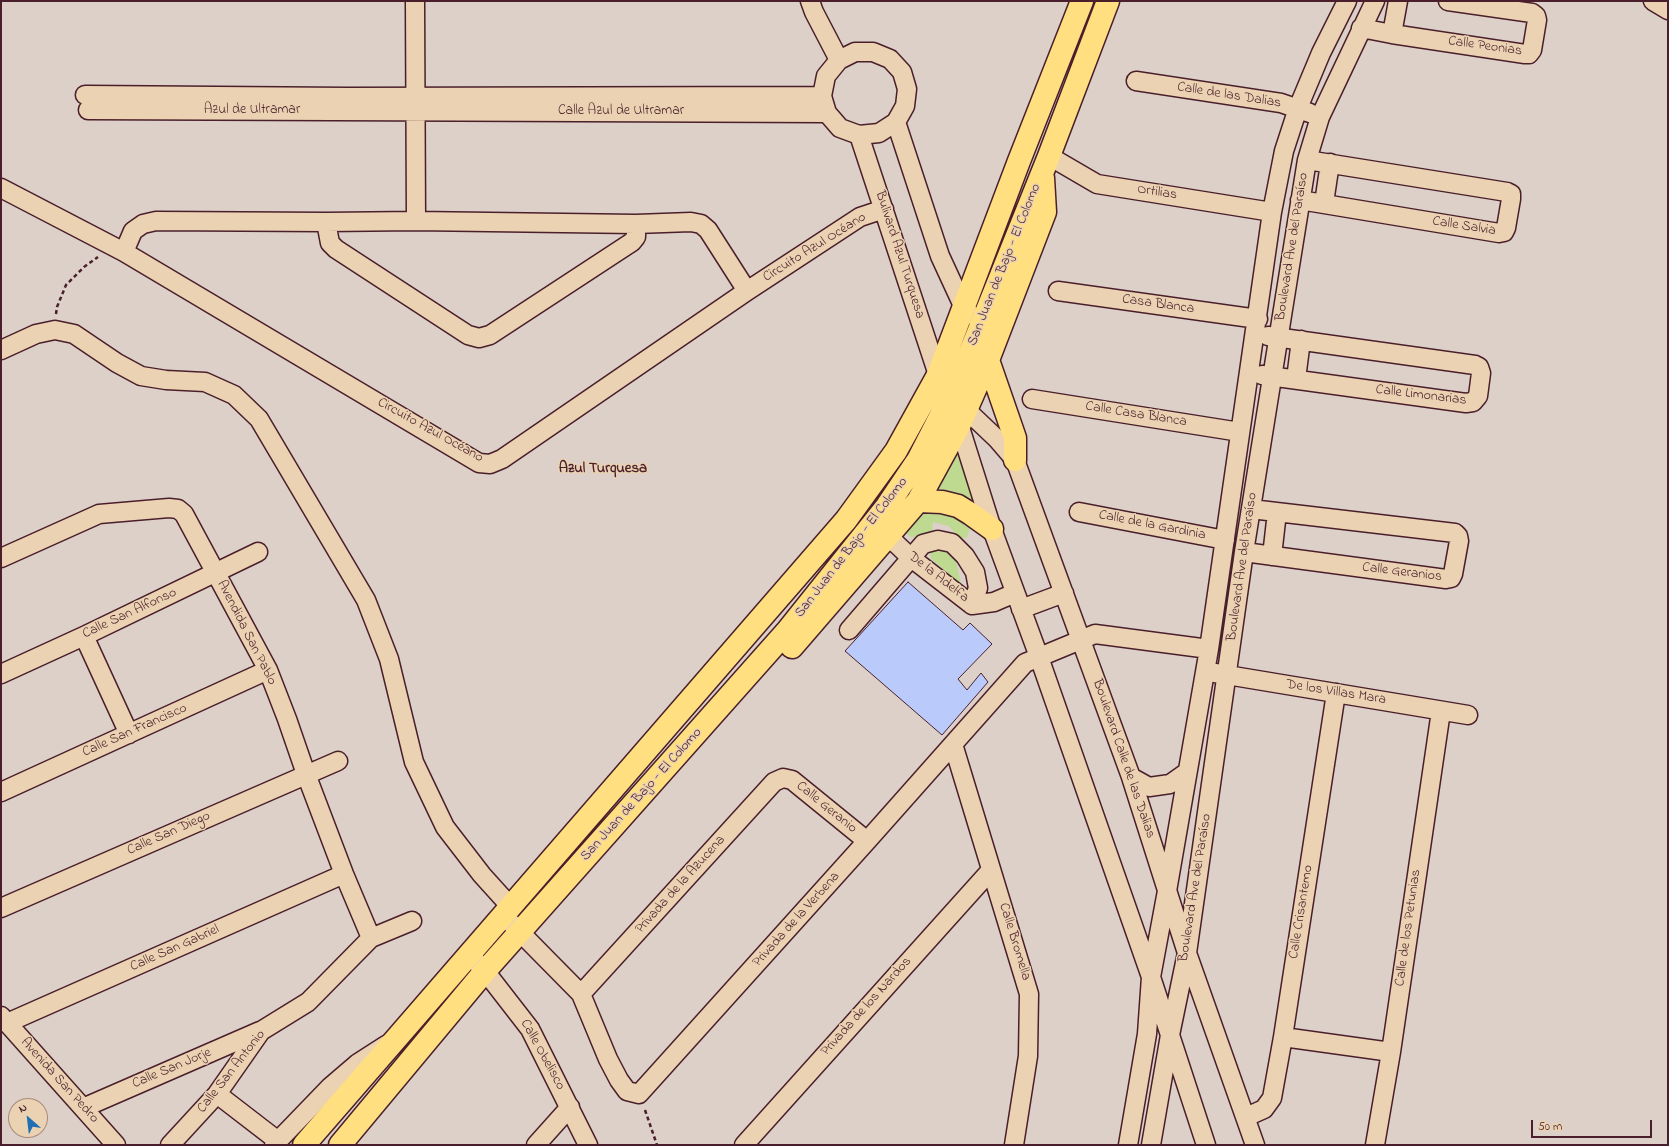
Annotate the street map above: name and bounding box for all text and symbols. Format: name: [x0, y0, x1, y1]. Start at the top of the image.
street label: Calle Peonias: [1447, 33, 1523, 61]
street label: Calle de las Dalias: [1176, 79, 1282, 113]
street label: Azul de Ultramar: [204, 103, 300, 119]
street label: Calle Azul de Ultramar: [558, 104, 684, 120]
street label: Boulevard Ave del Paraíso: [1273, 172, 1313, 322]
street label: San Juan de Bajo - El Colomo: [965, 182, 1045, 348]
street label: Ortilias: [1136, 182, 1178, 204]
street label: Bulivard Azul Turquesa: [870, 189, 928, 321]
street label: Circuito Azul Océano: [760, 209, 870, 287]
street label: Calle Salvia: [1431, 214, 1497, 240]
street label: Casa Blanca: [1121, 292, 1195, 318]
street label: Calle Limonarias: [1375, 382, 1467, 410]
street label: Circuito Azul Océano: [374, 395, 486, 467]
street label: Calle Casa Blanca: [1084, 399, 1188, 431]
district label: Azul Turquesa: [559, 461, 647, 479]
street label: San Juan de Bajo - El Colomo: [792, 475, 912, 621]
street label: Boulevard Ave del Paraíso: [1224, 492, 1262, 642]
street label: Calle de la Gardinia: [1097, 507, 1207, 545]
street label: De la Adelfa: [904, 549, 972, 607]
street label: Calle Geranios: [1361, 560, 1443, 586]
street label: Avendida San Pablo: [212, 578, 280, 688]
street label: Calle San Alfonso: [80, 585, 180, 643]
street label: Boulevard Calle de las Dalias: [1088, 677, 1158, 841]
street label: De los Villas Mara: [1285, 677, 1387, 709]
street label: Calle San Francisco: [80, 700, 190, 762]
street label: San Juan de Bajo - El Colomo: [578, 725, 706, 865]
street label: Calle Geranio: [792, 778, 860, 838]
street label: Calle San Diego: [125, 808, 213, 860]
street label: Boulevard Ave del Paraíso: [1176, 813, 1216, 963]
street label: Privada de la Azucena: [632, 832, 730, 938]
street label: Calle Crisantemo: [1286, 864, 1318, 960]
street label: Calle de los Petunias: [1392, 868, 1426, 988]
street label: Privada de la Verbena: [750, 869, 844, 971]
street label: Calle Bromella: [994, 901, 1034, 983]
street label: Calle San Gabriel: [128, 922, 222, 976]
street label: Privada de los Nardos: [818, 954, 916, 1060]
street label: Calle Obelisco: [516, 1017, 568, 1093]
street label: Calle San Antonio: [194, 1027, 270, 1117]
street label: Avenida San Pedro: [16, 1035, 102, 1127]
street label: Calle San Jorje: [130, 1045, 214, 1093]
north arrow: [8, 1098, 48, 1138]
text: N: [16, 1099, 30, 1117]
scale bar: [1533, 1112, 1654, 1138]
text: 50 m: [1538, 1118, 1562, 1136]

